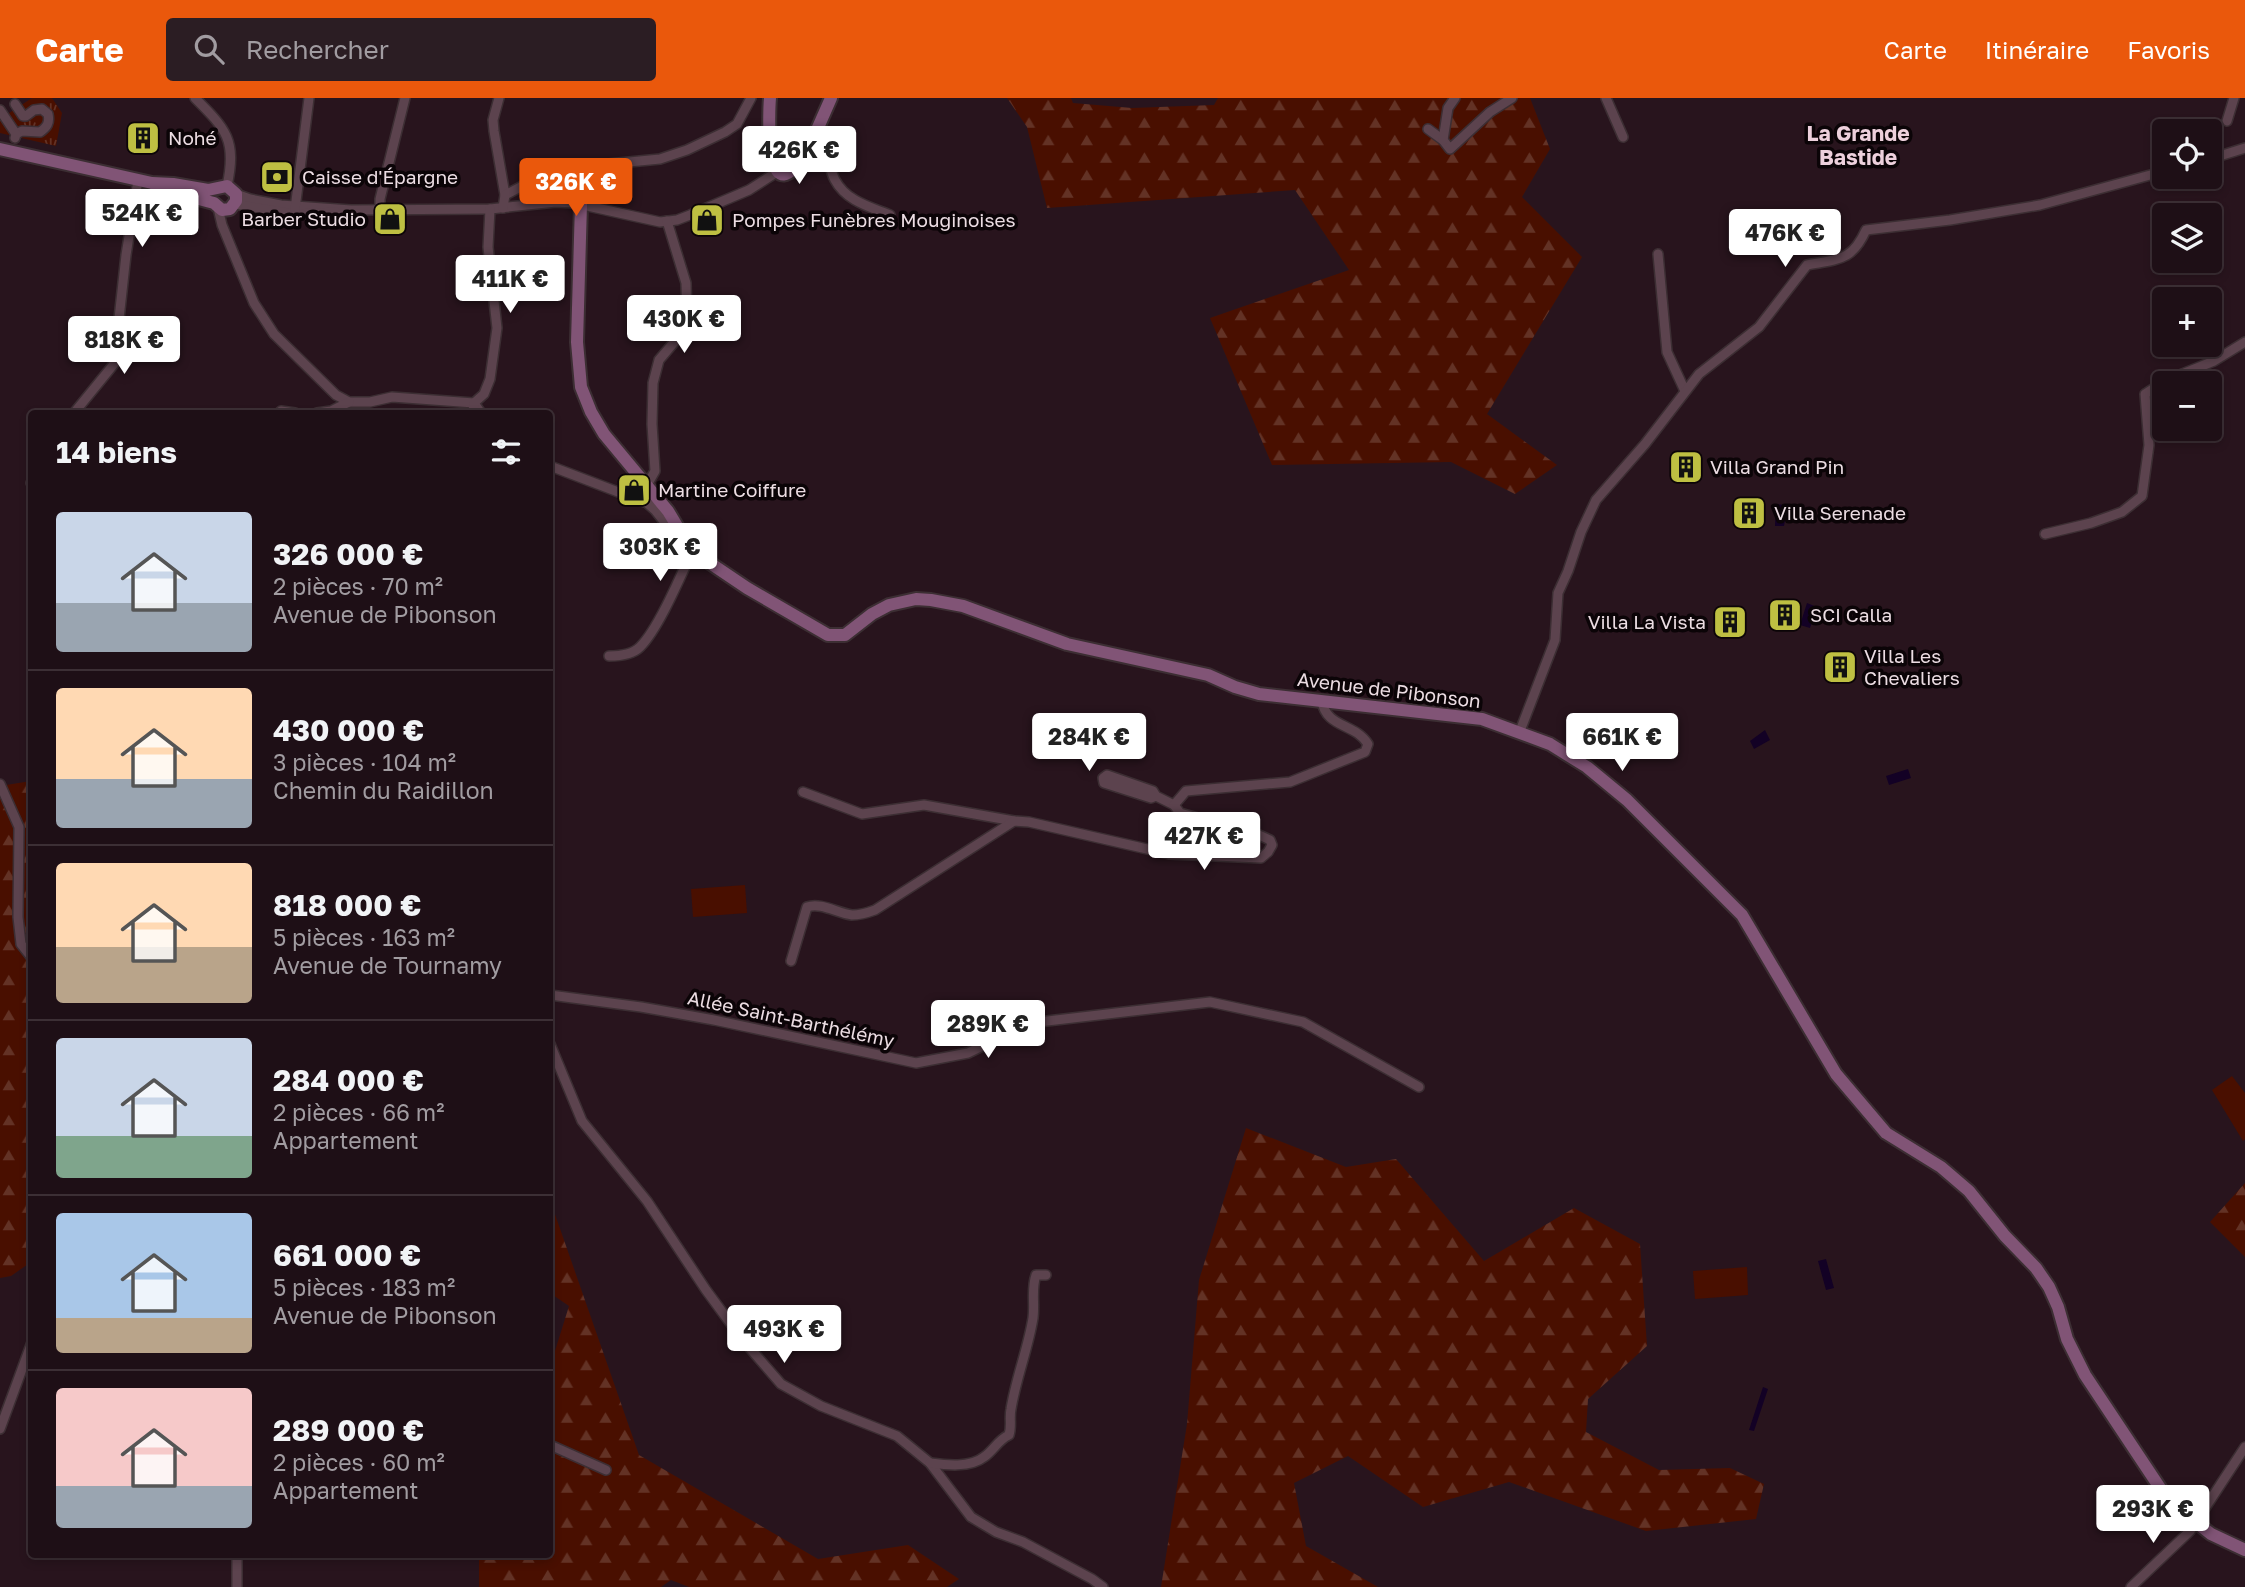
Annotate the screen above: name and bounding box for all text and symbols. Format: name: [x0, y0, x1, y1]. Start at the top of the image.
search box: [166, 18, 656, 81]
text: Carte: [35, 30, 124, 69]
icon: search: [190, 30, 228, 68]
text: Rechercher: [246, 34, 389, 65]
text: Carte: [1884, 35, 1947, 64]
text: Itinéraire: [1985, 35, 2089, 64]
text: Favoris: [2127, 35, 2210, 64]
building icon: Nohé: [124, 119, 162, 157]
map controls: [2152, 119, 2222, 441]
button: locate: [2152, 119, 2222, 189]
district label: La Grande Bastide: [1806, 120, 1910, 170]
place label: Nohé: [168, 126, 217, 149]
pin: 426K €: [742, 126, 856, 186]
text: 426K €: [758, 135, 840, 163]
bank icon: Caisse d'Épargne: [258, 158, 296, 196]
pin: 326K €: [519, 158, 633, 218]
place label: Caisse d'Épargne: [302, 165, 458, 188]
text: 326K €: [535, 167, 617, 195]
pin: 524K €: [85, 190, 199, 249]
text: 524K €: [101, 198, 183, 226]
shop icon: Barber Studio: [371, 200, 409, 238]
shop icon: Pompes Funèbres Mouginoises: [688, 201, 726, 239]
button: layers: [2152, 203, 2222, 273]
place label: Barber Studio: [241, 207, 366, 230]
place label: Pompes Funèbres Mouginoises: [732, 208, 1016, 231]
pin: 476K €: [1728, 209, 1842, 269]
text: 476K €: [1745, 218, 1825, 246]
pin: 411K €: [453, 256, 567, 315]
text: 411K €: [472, 264, 548, 292]
button: +: [2152, 287, 2222, 357]
pin: 430K €: [627, 296, 741, 355]
text: 430K €: [643, 304, 725, 332]
pin: 818K €: [67, 316, 181, 376]
text: 818K €: [84, 325, 164, 353]
button: −: [2152, 371, 2222, 441]
icon: filters: [487, 433, 525, 471]
text: 14 biens: [56, 434, 177, 470]
building icon: Villa Grand Pin: [1667, 448, 1705, 486]
place label: Villa Grand Pin: [1710, 455, 1844, 478]
shop icon: Martine Coiffure: [615, 471, 653, 509]
place label: Martine Coiffure: [658, 478, 806, 501]
building icon: Villa Serenade: [1730, 494, 1768, 532]
place label: Villa Serenade: [1774, 501, 1906, 524]
pin: 303K €: [603, 524, 717, 583]
text: 303K €: [619, 532, 701, 560]
text: 326 000 €: [273, 536, 423, 572]
icon: home: [112, 540, 196, 624]
text: 2 pièces · 70 m²: [273, 572, 443, 600]
building icon: SCI Calla: [1766, 596, 1804, 634]
text: Avenue de Pibonson: [273, 600, 497, 628]
building icon: Villa La Vista: [1711, 603, 1749, 641]
place label: SCI Calla: [1810, 603, 1892, 626]
place label: Villa La Vista: [1588, 610, 1706, 633]
place label: Villa Les Chevaliers: [1864, 644, 1960, 689]
building icon: Villa Les Chevaliers: [1821, 648, 1859, 686]
street label: Avenue de Pibonson: [1296, 667, 1482, 712]
text: 430 000 €: [273, 712, 424, 748]
pin: 284K €: [1032, 714, 1146, 773]
pin: 661K €: [1565, 714, 1679, 773]
icon: home: [112, 716, 196, 800]
text: 284K €: [1048, 722, 1130, 750]
text: 661K €: [1582, 722, 1662, 750]
text: 3 pièces · 104 m²: [273, 748, 456, 776]
text: Chemin du Raidillon: [273, 776, 494, 804]
pin: 427K €: [1147, 812, 1261, 872]
text: 427K €: [1164, 821, 1244, 849]
text: 818 000 €: [273, 887, 422, 923]
icon: home: [112, 891, 196, 975]
text: 5 pièces · 163 m²: [273, 923, 455, 951]
text: Avenue de Tournamy: [273, 951, 502, 979]
street label: Allée Saint-Barthélémy: [686, 985, 897, 1052]
pin: 289K €: [931, 1000, 1045, 1060]
text: 289K €: [947, 1009, 1029, 1037]
text: 284 000 €: [273, 1062, 424, 1098]
icon: home: [112, 1066, 196, 1150]
text: 2 pièces · 66 m²: [273, 1098, 444, 1126]
text: Appartement: [273, 1126, 418, 1154]
text: 661 000 €: [273, 1237, 421, 1273]
icon: home: [112, 1241, 196, 1325]
text: 5 pièces · 183 m²: [273, 1273, 455, 1301]
text: Avenue de Pibonson: [273, 1301, 497, 1329]
pin: 493K €: [727, 1306, 841, 1365]
text: 493K €: [743, 1314, 825, 1342]
text: 289 000 €: [273, 1412, 424, 1448]
icon: home: [112, 1416, 196, 1500]
text: 2 pièces · 60 m²: [273, 1448, 445, 1476]
text: Appartement: [273, 1476, 418, 1504]
pin: 293K €: [2096, 1486, 2210, 1545]
text: 293K €: [2112, 1494, 2194, 1522]

